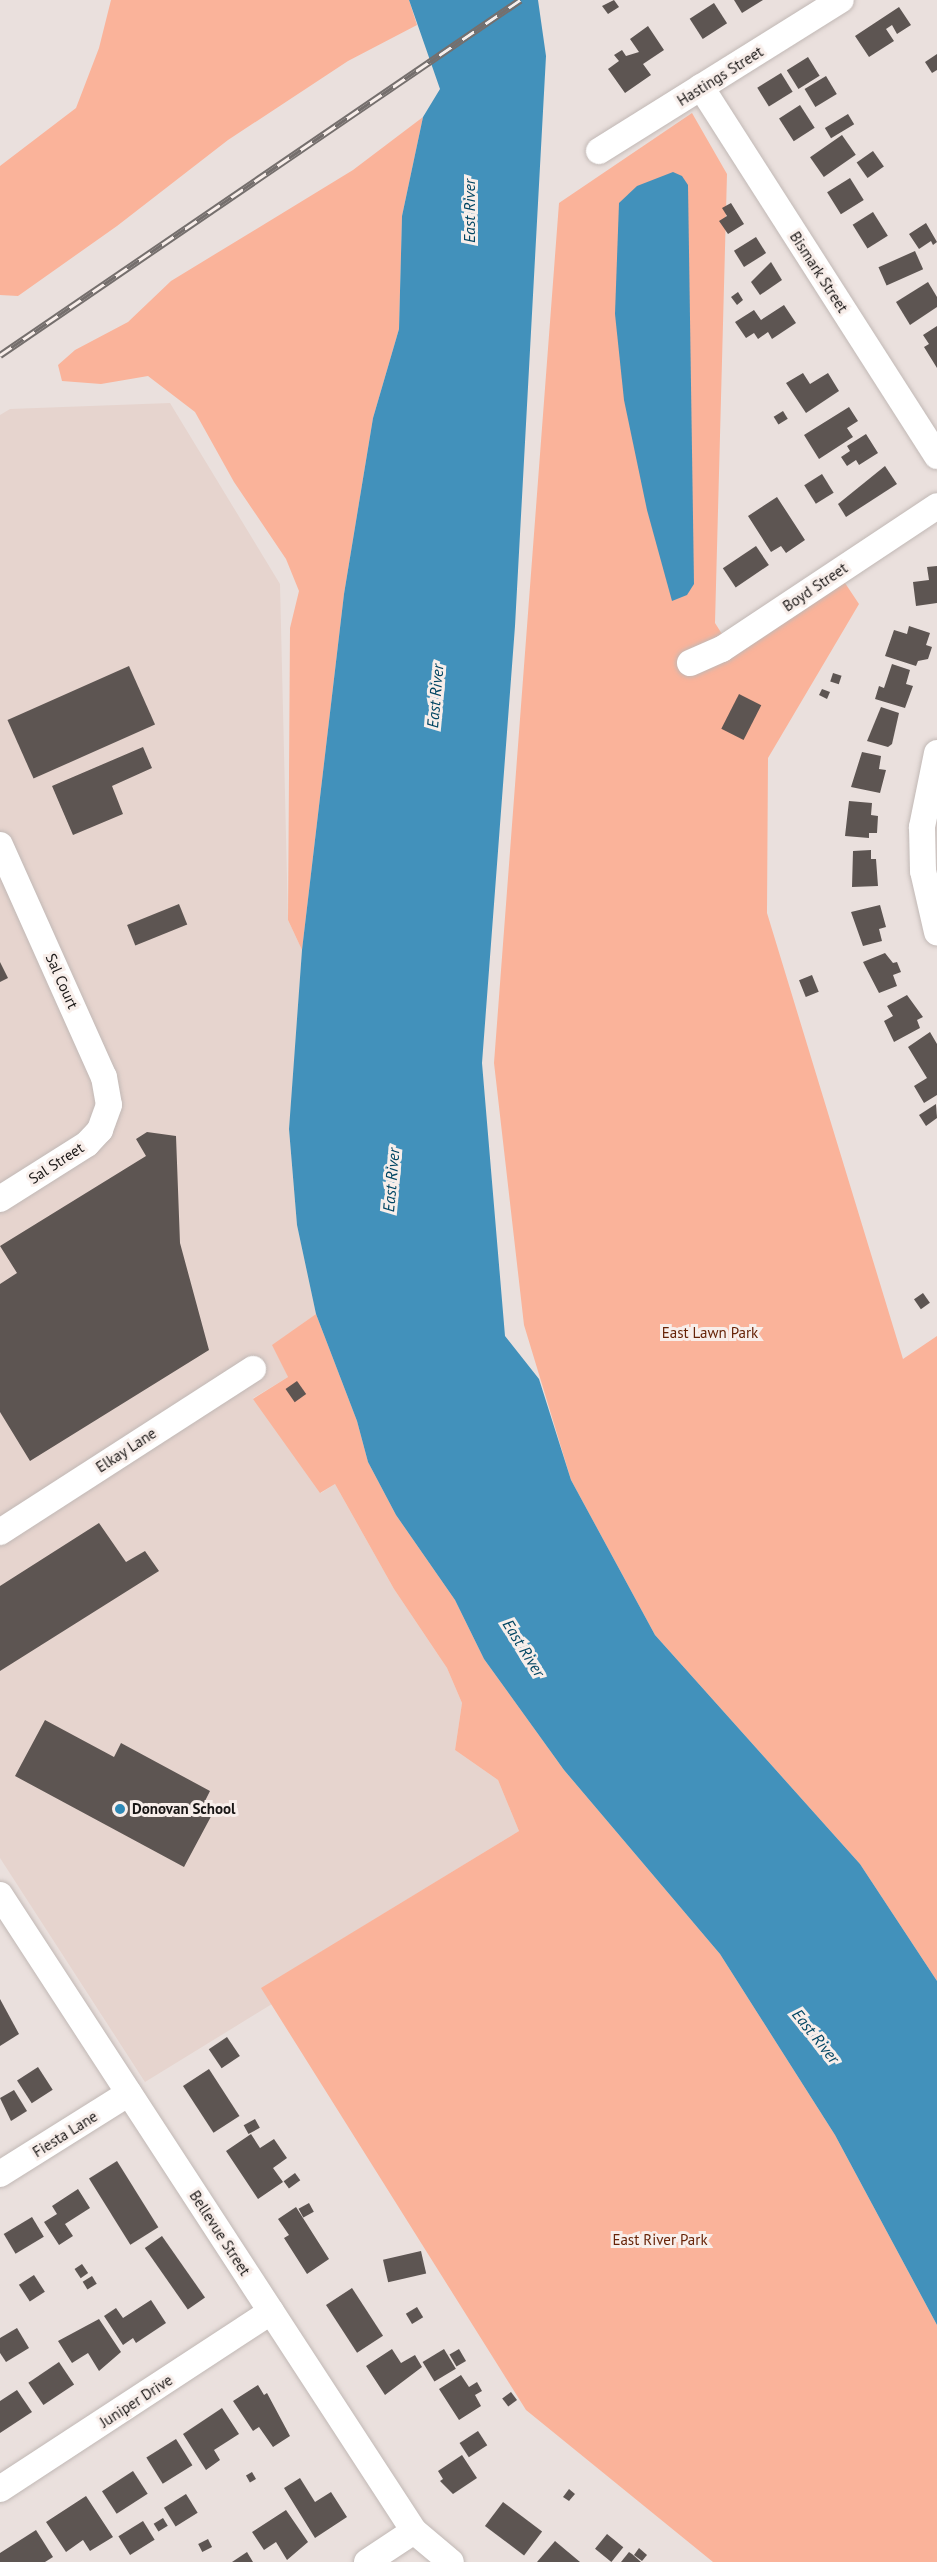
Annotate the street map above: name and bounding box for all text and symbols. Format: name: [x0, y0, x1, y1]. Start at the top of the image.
street label: Hastings Street: [674, 42, 766, 110]
water label: East River: [459, 179, 479, 243]
street label: Bismark Street: [786, 228, 852, 316]
street label: Boyd Street: [779, 559, 851, 615]
water label: East River: [423, 663, 447, 729]
street label: Sal Court: [42, 951, 82, 1011]
street label: Sal Street: [25, 1139, 87, 1187]
water label: East River: [379, 1147, 403, 1213]
park label: East Lawn Park: [662, 1324, 758, 1342]
street label: Elkay Lane: [92, 1424, 160, 1476]
water label: East River: [499, 1616, 549, 1680]
place label: Donovan School: [132, 1800, 236, 1818]
marker: Donovan School: [113, 1802, 127, 1816]
water label: East River: [788, 2005, 844, 2067]
street label: Fiesta Lane: [29, 2107, 101, 2161]
street label: Bellevue Street: [186, 2187, 254, 2279]
park label: East River Park: [612, 2231, 708, 2249]
street label: Juniper Drive: [96, 2371, 176, 2431]

